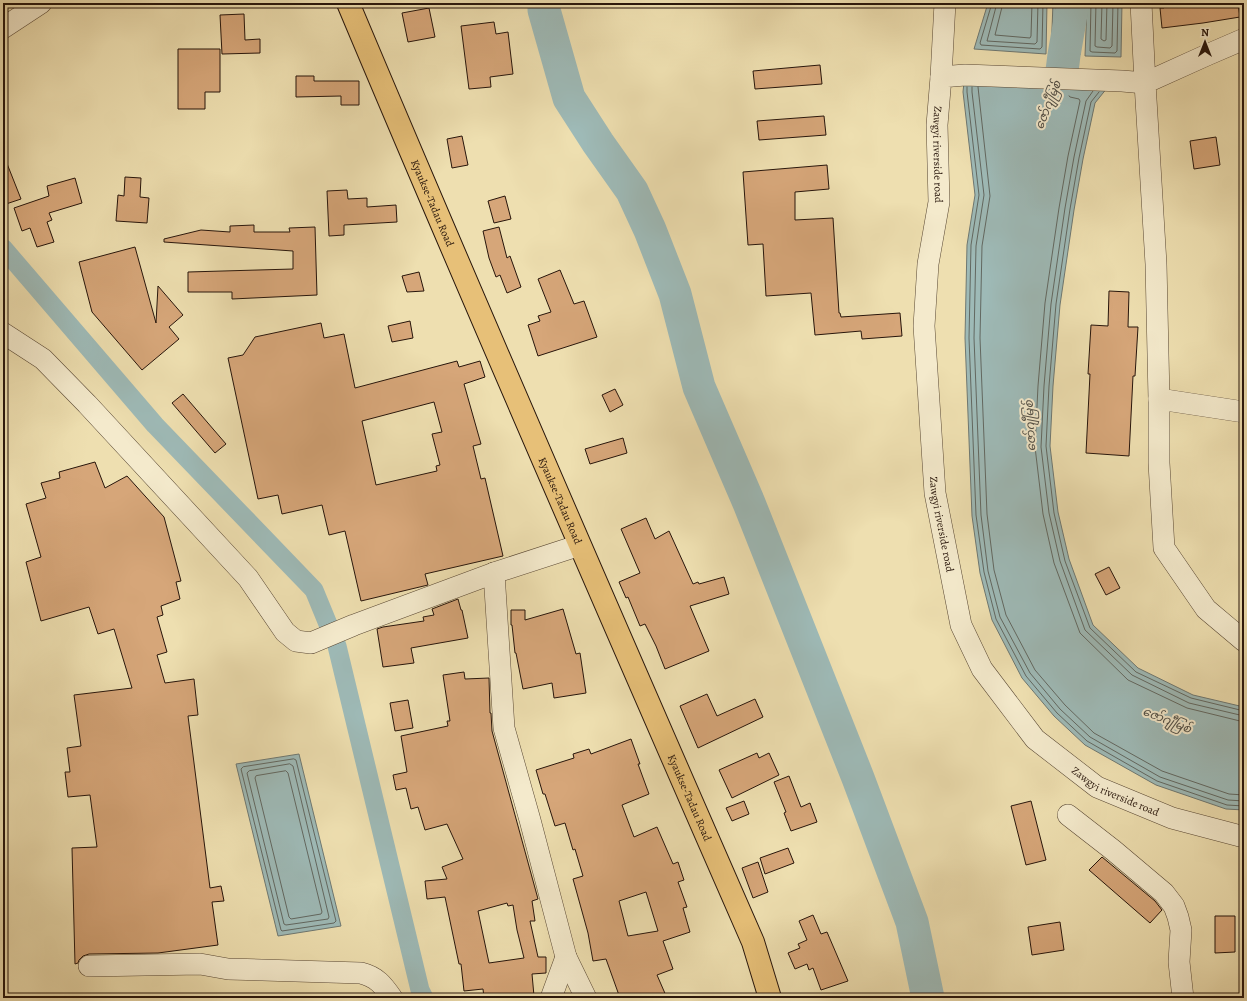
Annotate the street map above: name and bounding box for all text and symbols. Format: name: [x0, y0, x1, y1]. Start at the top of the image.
north arrow: [1185, 22, 1225, 62]
text: N: [1201, 25, 1209, 40]
water label: ဇော်ဂျီမြစ်: [1030, 77, 1067, 132]
street label: Zawgyi riverside road: [929, 105, 947, 203]
street label: Kyaukse-Tadau Road: [407, 157, 458, 249]
water label: ဇော်ဂျီမြစ်: [1020, 399, 1041, 452]
street label: Kyaukse-Tadau Road: [535, 455, 586, 546]
street label: Zawgyi riverside road: [926, 476, 958, 573]
water label: ဇော်ဂျီမြစ်: [1140, 702, 1195, 739]
street label: Kyaukse-Tadau Road: [664, 752, 715, 843]
street label: Zawgyi riverside road: [1069, 763, 1162, 820]

